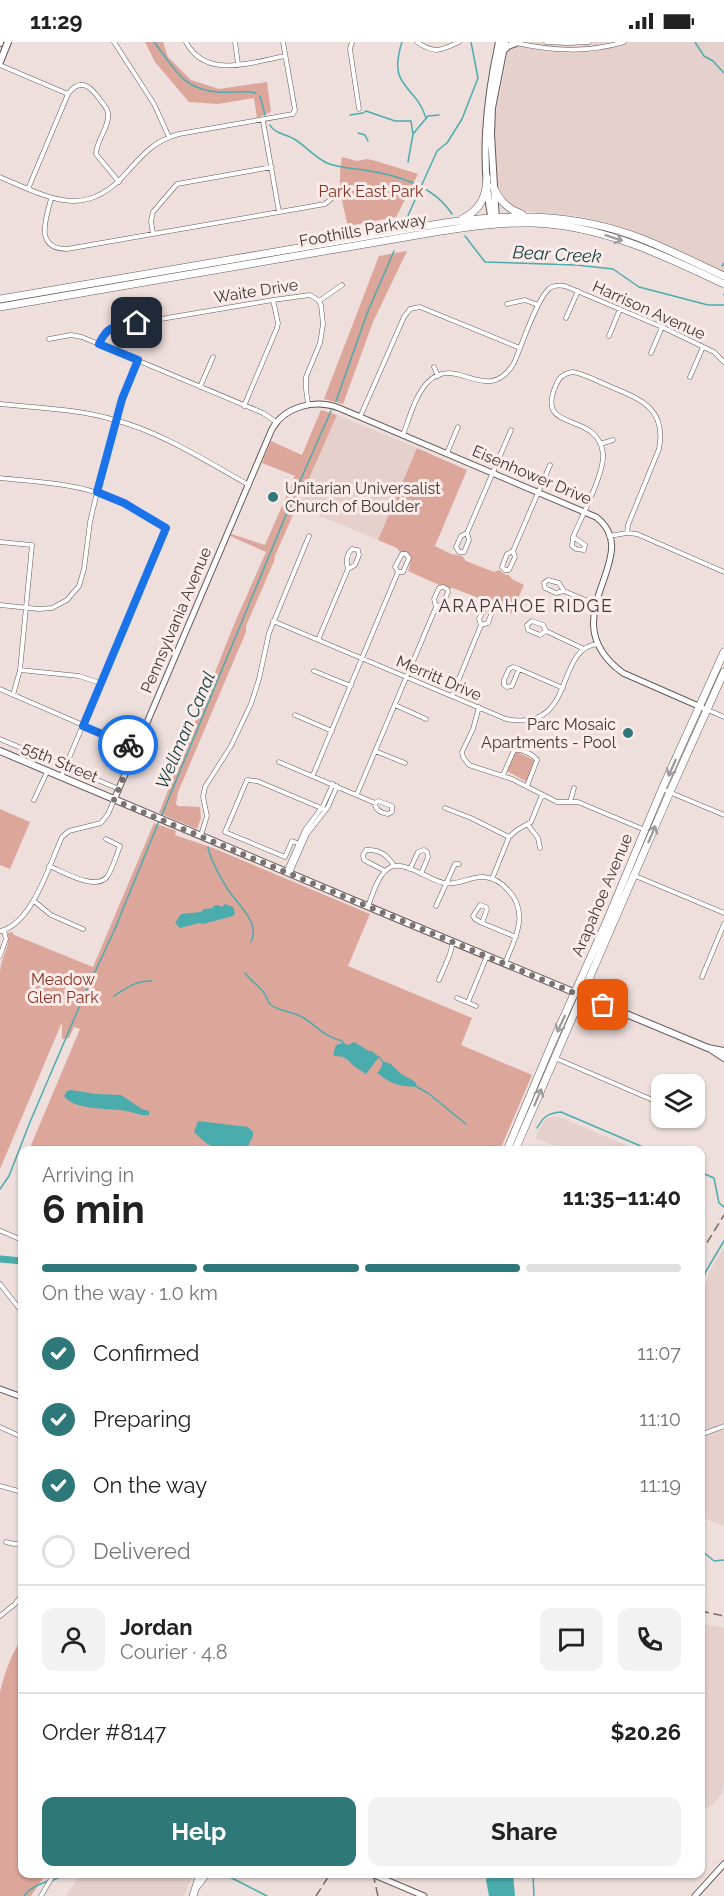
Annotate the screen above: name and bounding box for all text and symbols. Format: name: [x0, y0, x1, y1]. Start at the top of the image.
text: 11:29: [30, 8, 83, 34]
park label: Park East Park: [318, 182, 424, 201]
street label: Foothills Parkway: [298, 209, 429, 251]
one-way arrow: [604, 233, 623, 244]
water label: Bear Creek: [512, 241, 602, 267]
street label: Waite Drive: [213, 275, 299, 307]
street label: Harrison Avenue: [590, 277, 708, 343]
pin: [111, 297, 162, 348]
icon: home: [120, 306, 153, 339]
street label: Eisenhower Drive: [469, 441, 595, 509]
place label: Unitarian Universalist Church of Boulder: [285, 479, 441, 516]
marker: Unitarian Universalist Church of Boulder: [266, 490, 280, 504]
street label: Pennsylvania Avenue: [137, 544, 215, 696]
district label: ARAPAHOE RIDGE: [439, 595, 613, 616]
street label: Merritt Drive: [393, 651, 485, 705]
water label: Wellman Canal: [151, 668, 219, 792]
courier: [98, 715, 158, 775]
place label: Parc Mosaic Apartments - Pool: [481, 715, 617, 752]
marker: Parc Mosaic Apartments - Pool: [621, 726, 635, 740]
icon: bike: [112, 729, 145, 762]
street label: 55th Street: [19, 738, 101, 787]
one-way arrow: [666, 758, 677, 776]
one-way arrow: [647, 825, 658, 844]
street label: Arapahoe Avenue: [568, 831, 636, 959]
park label: Meadow Glen Park: [27, 970, 99, 1007]
pin: [577, 979, 628, 1030]
icon: bag: [586, 988, 619, 1021]
one-way arrow: [554, 1015, 566, 1033]
map controls: [651, 1074, 705, 1128]
button: layers: [651, 1074, 705, 1128]
one-way arrow: [533, 1088, 544, 1106]
text: Arriving in: [42, 1163, 134, 1187]
text: 11:35–11:40: [563, 1184, 681, 1210]
text: 6 min: [42, 1186, 145, 1232]
text: On the way · 1.0 km: [42, 1281, 218, 1305]
icon: check: [42, 1337, 75, 1370]
text: Confirmed: [93, 1340, 200, 1366]
text: 11:07: [637, 1341, 681, 1365]
icon: check: [42, 1403, 75, 1436]
text: Preparing: [93, 1406, 191, 1432]
text: 11:10: [639, 1407, 681, 1431]
icon: check: [42, 1469, 75, 1502]
text: On the way: [93, 1472, 207, 1498]
text: 11:19: [640, 1473, 681, 1497]
text: Delivered: [93, 1538, 191, 1564]
button: person: [42, 1608, 105, 1671]
button: chat: [540, 1608, 603, 1671]
button: phone: [618, 1608, 681, 1671]
text: Jordan: [120, 1614, 192, 1640]
text: Courier · 4.8: [120, 1640, 228, 1664]
text: Order #8147: [42, 1719, 166, 1745]
text: $20.26: [610, 1719, 681, 1745]
button: Help: [42, 1797, 356, 1866]
button: Share: [368, 1797, 681, 1866]

